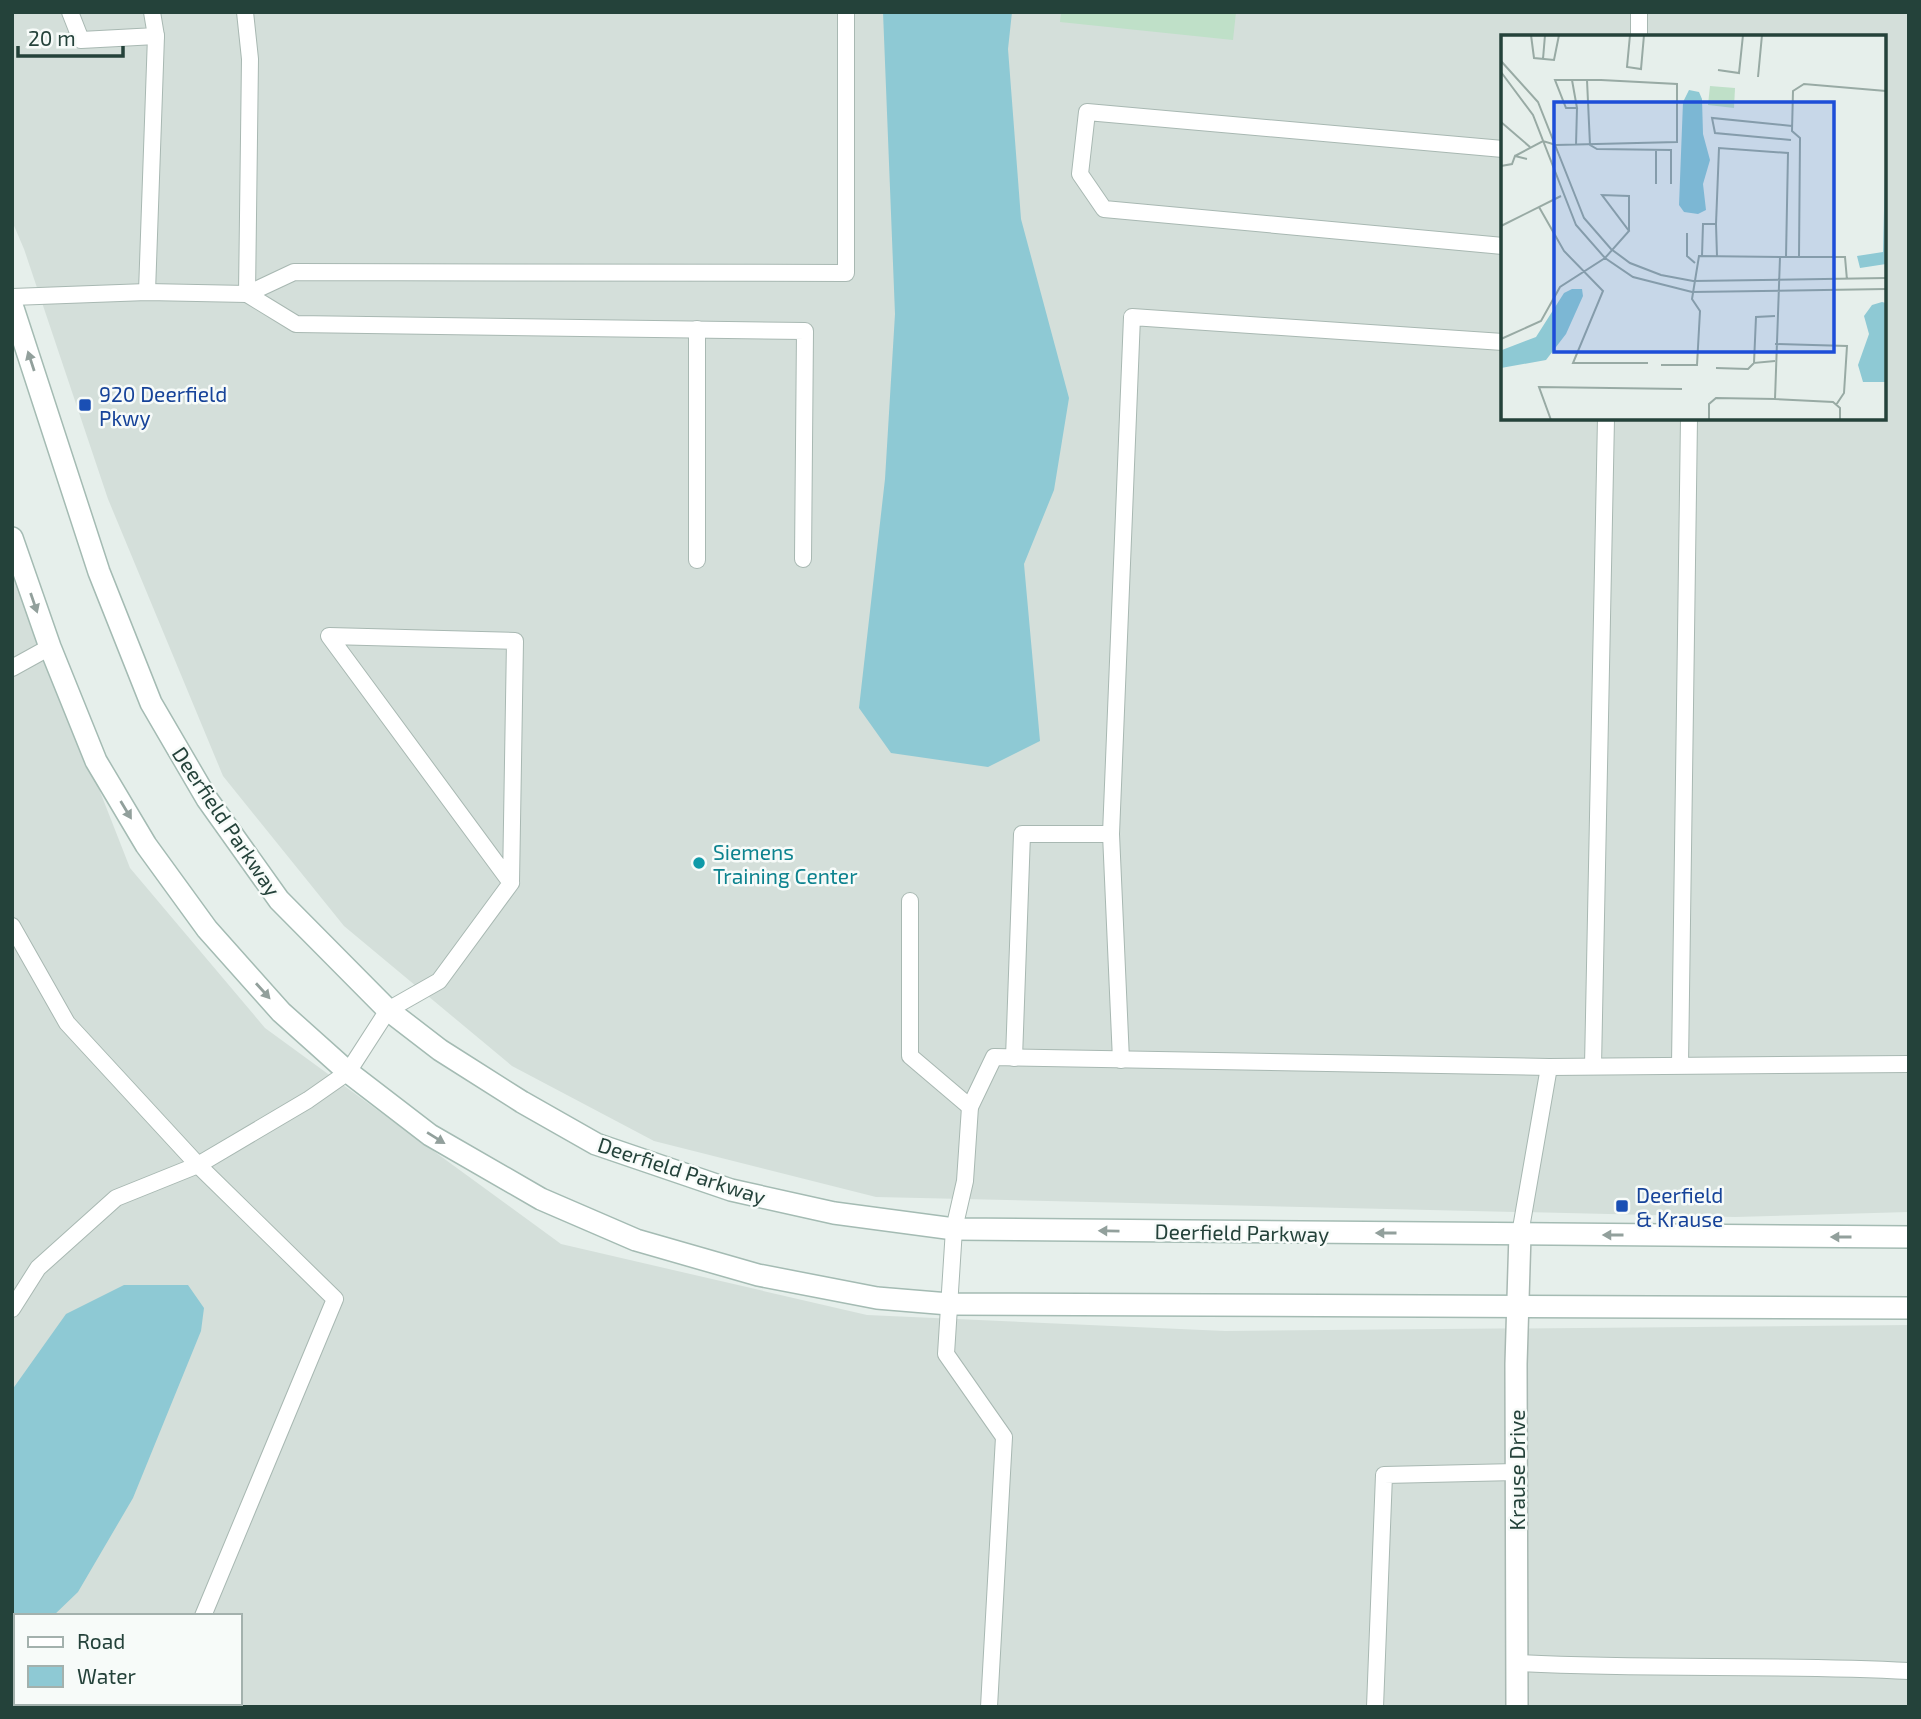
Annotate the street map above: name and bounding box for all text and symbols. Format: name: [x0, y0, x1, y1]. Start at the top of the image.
scale bar: [18, 14, 122, 58]
text: 20 m: [28, 25, 76, 50]
inset map: [1501, 35, 1886, 420]
one-way arrow: [25, 351, 35, 372]
place label: 920 Deerfield Pkwy: [99, 381, 227, 430]
marker: 920 Deerfield Pkwy: [77, 397, 93, 413]
one-way arrow: [29, 592, 40, 613]
street label: Deerfield Parkway: [168, 742, 286, 900]
one-way arrow: [119, 801, 132, 820]
place label: Siemens Training Center: [713, 839, 858, 888]
marker: Siemens Training Center: [691, 855, 707, 871]
one-way arrow: [254, 983, 270, 1000]
one-way arrow: [426, 1131, 446, 1144]
street label: Deerfield Parkway: [595, 1131, 769, 1209]
place label: Deerfield & Krause: [1636, 1182, 1723, 1231]
marker: Deerfield & Krause: [1614, 1198, 1630, 1214]
street label: Deerfield Parkway: [1154, 1218, 1330, 1246]
one-way arrow: [1098, 1225, 1120, 1236]
one-way arrow: [1374, 1227, 1396, 1239]
one-way arrow: [1602, 1229, 1624, 1241]
one-way arrow: [1829, 1231, 1851, 1243]
street label: Krause Drive: [1504, 1410, 1529, 1530]
legend: [14, 1614, 242, 1705]
text: Road: [77, 1628, 125, 1653]
text: Water: [77, 1663, 136, 1688]

